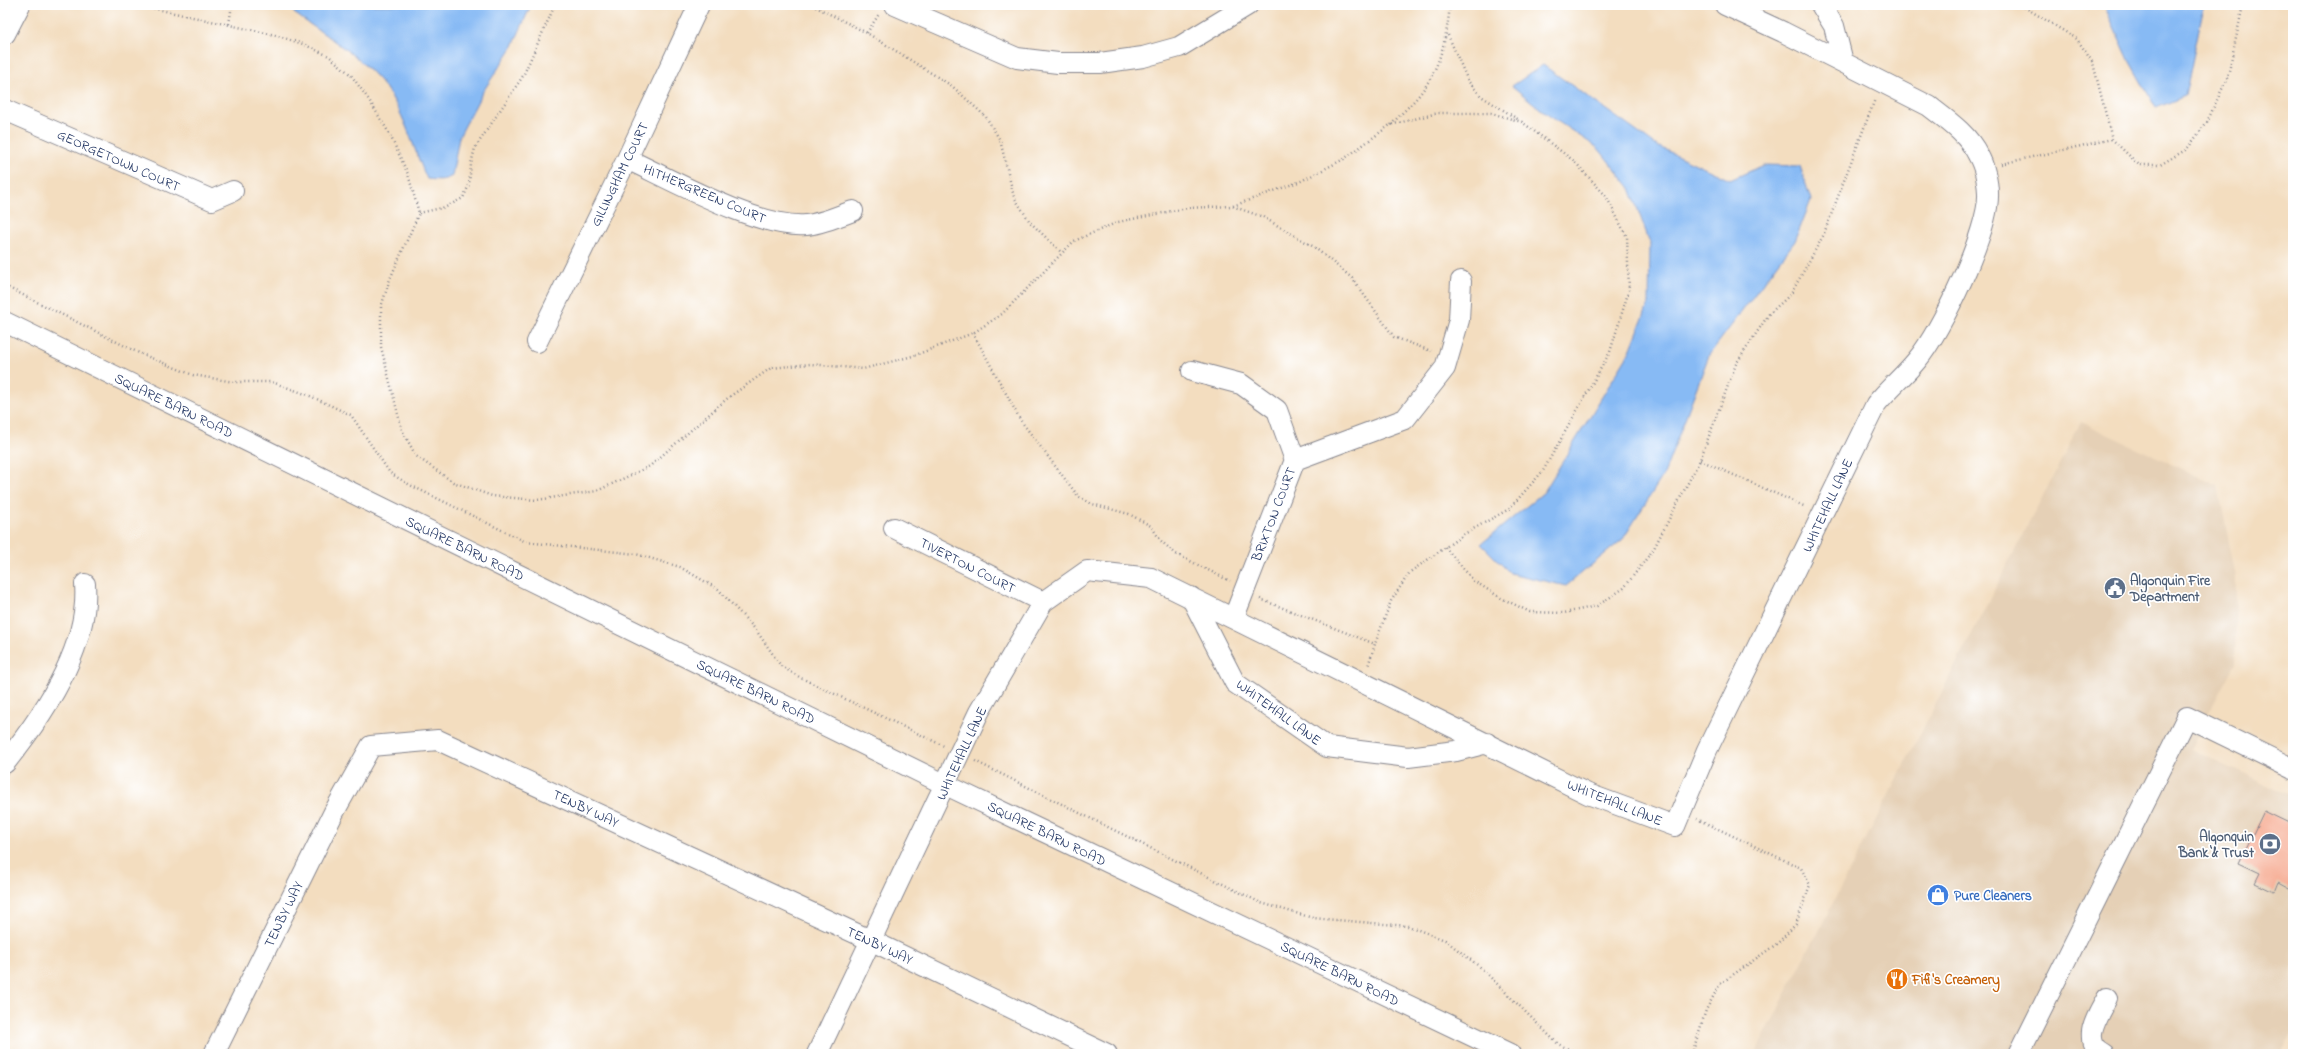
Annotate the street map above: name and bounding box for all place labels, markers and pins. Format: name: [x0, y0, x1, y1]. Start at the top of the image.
place label: Algonquin Fire Department: [2129, 571, 2211, 608]
public building icon: Algonquin Fire Department: [2102, 575, 2128, 601]
place label: Algonquin Bank & Trust: [2177, 827, 2254, 864]
bank icon: Algonquin Bank & Trust: [2257, 831, 2283, 857]
shop icon: Pure Cleaners: [1925, 882, 1951, 908]
place label: Pure Cleaners: [1954, 886, 2032, 907]
restaurant icon: Fifi's Creamery: [1884, 966, 1910, 992]
place label: Fifi's Creamery: [1911, 970, 2000, 993]

